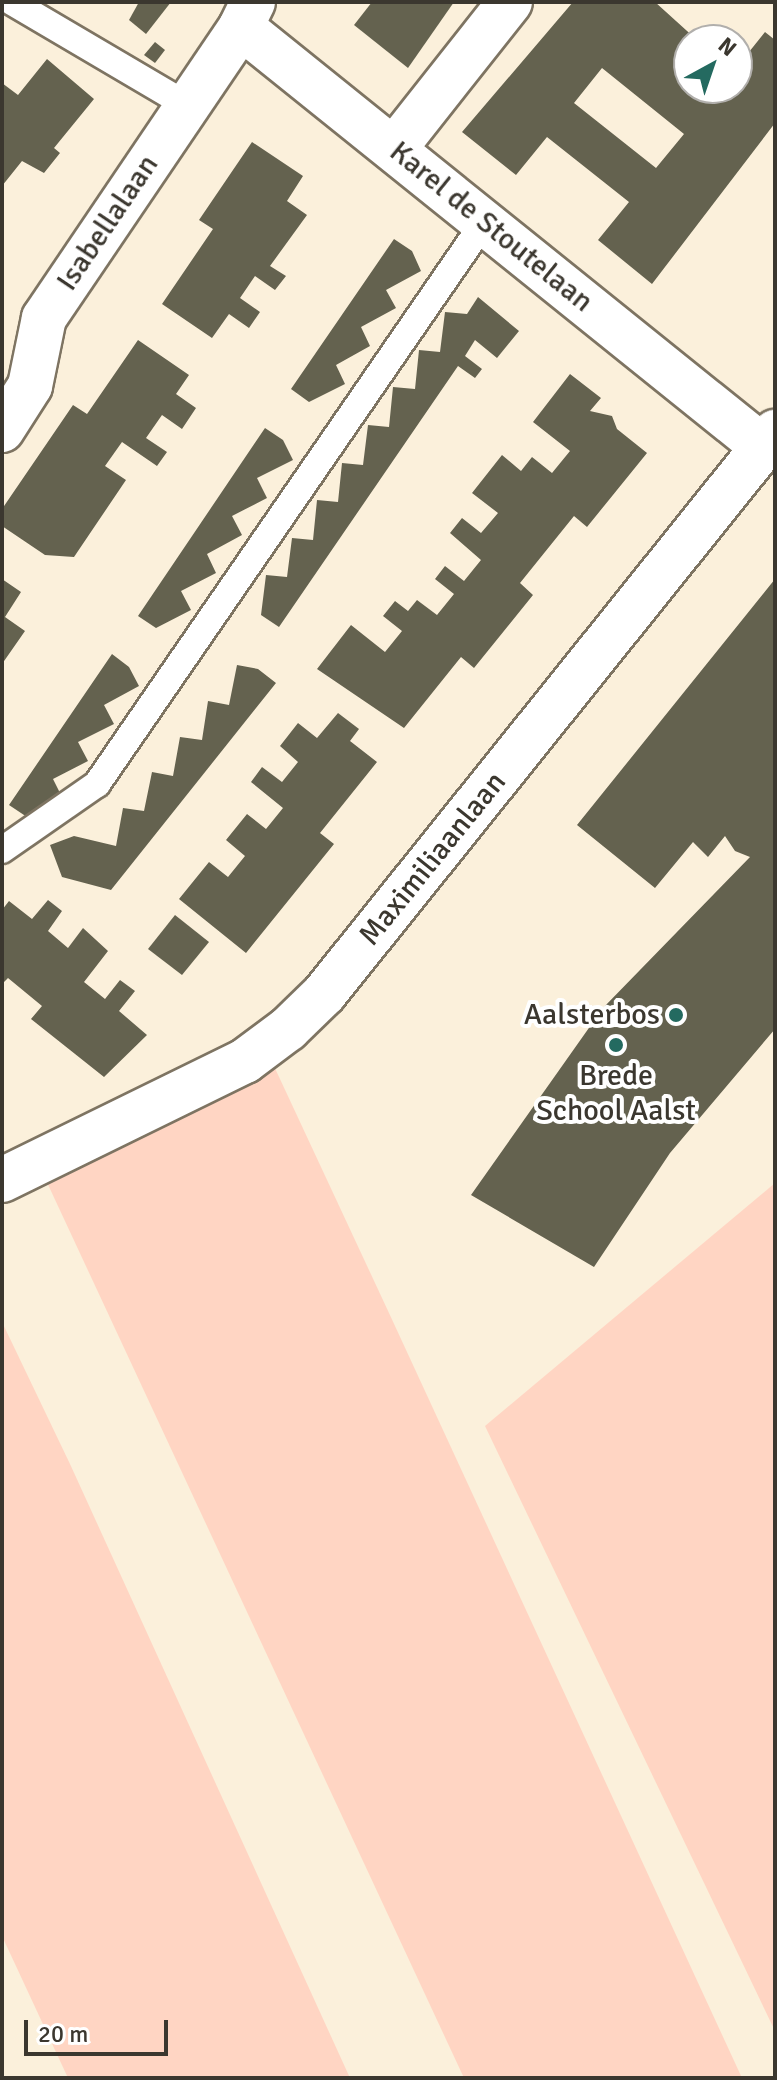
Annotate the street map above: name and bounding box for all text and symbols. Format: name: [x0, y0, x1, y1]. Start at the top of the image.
north arrow: [673, 24, 753, 104]
text: N: [713, 32, 742, 62]
street label: Karel de Stoutelaan: [382, 134, 600, 320]
street label: Isabellalaan: [49, 148, 167, 298]
street label: Maximiliaanlaan: [352, 765, 514, 953]
place label: Aalsterbos: [524, 997, 660, 1033]
marker: Aalsterbos: [667, 1006, 685, 1024]
marker: Brede School Aalst: [607, 1036, 625, 1054]
place label: Brede School Aalst: [536, 1058, 696, 1128]
scale bar: [28, 2004, 172, 2054]
text: 20 m: [38, 2019, 88, 2049]

